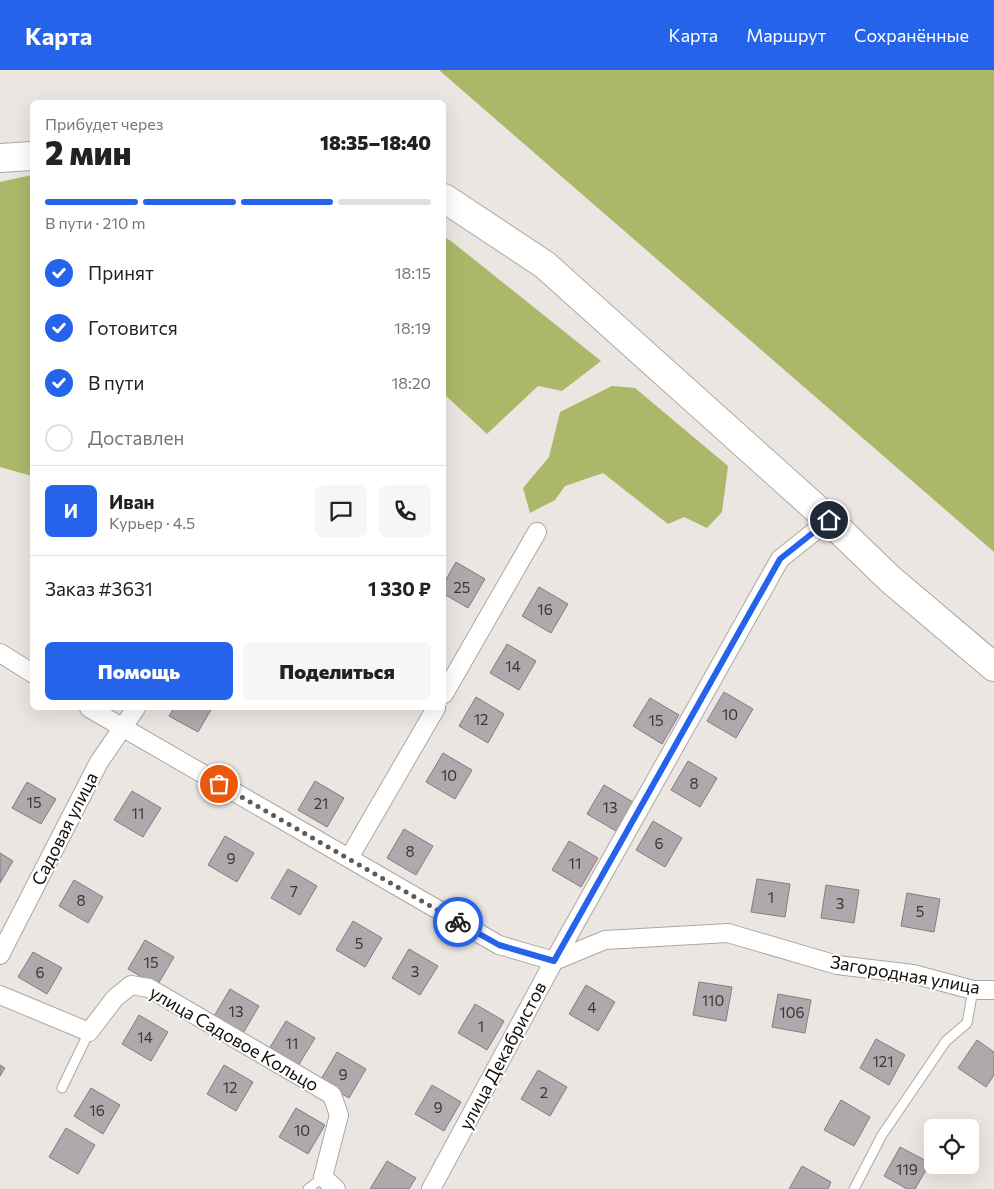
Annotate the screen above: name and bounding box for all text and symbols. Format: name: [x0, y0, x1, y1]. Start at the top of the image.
text: Карта: [25, 21, 92, 50]
text: Карта: [669, 24, 718, 46]
text: Маршрут: [746, 24, 826, 46]
text: Сохранённые: [854, 24, 969, 46]
text: Прибудет через: [45, 114, 164, 133]
text: 18:35–18:40: [320, 131, 431, 154]
text: 2 мин: [45, 132, 131, 172]
text: В пути · 210 m: [45, 213, 146, 232]
icon: check: [45, 259, 73, 287]
text: Принят: [88, 261, 154, 284]
text: 18:15: [395, 263, 431, 282]
icon: check: [45, 314, 73, 342]
text: Готовится: [88, 316, 178, 339]
text: 18:19: [394, 318, 431, 337]
icon: check: [45, 369, 73, 397]
text: В пути: [88, 371, 144, 394]
text: 18:20: [391, 373, 431, 392]
text: Доставлен: [88, 426, 184, 449]
button: chat: [315, 485, 367, 537]
button: phone: [379, 485, 431, 537]
text: Иван: [109, 490, 155, 513]
text: И: [64, 499, 78, 522]
pin: [808, 499, 850, 541]
icon: home: [815, 506, 843, 534]
text: Курьер · 4.5: [109, 513, 195, 532]
text: Заказ #3631: [45, 577, 153, 600]
text: 1 330 ₽: [368, 577, 431, 600]
house number: 25: [454, 578, 470, 596]
house number: 16: [537, 600, 553, 618]
button: Помощь: [45, 642, 233, 700]
button: Поделиться: [243, 642, 431, 700]
house number: 14: [505, 657, 521, 675]
house number: 10: [722, 705, 738, 723]
house number: 12: [474, 710, 488, 728]
house number: 15: [648, 711, 664, 729]
pin: [198, 763, 240, 805]
house number: 10: [441, 766, 457, 784]
street label: Садовая улица: [26, 768, 102, 889]
icon: bag: [205, 770, 233, 798]
house number: 8: [689, 774, 699, 792]
house number: 15: [26, 793, 42, 811]
house number: 21: [314, 794, 328, 812]
house number: 13: [603, 798, 617, 816]
house number: 11: [132, 804, 144, 822]
house number: 6: [654, 834, 664, 852]
house number: 8: [405, 842, 415, 860]
house number: 9: [226, 849, 236, 867]
house number: 11: [569, 854, 581, 872]
house number: 7: [290, 882, 298, 900]
house number: 1: [768, 888, 774, 906]
house number: 8: [76, 891, 86, 909]
house number: 3: [836, 894, 844, 912]
courier: [433, 897, 483, 947]
house number: 5: [916, 902, 924, 920]
icon: bike: [444, 908, 472, 936]
house number: 5: [355, 934, 363, 952]
street label: Загородная улица: [829, 950, 982, 998]
house number: 15: [143, 953, 159, 971]
house number: 3: [411, 962, 419, 980]
house number: 6: [35, 963, 45, 981]
street label: улица Декабристов: [454, 978, 550, 1133]
street label: улица Садовое Кольцо: [146, 981, 323, 1096]
house number: 110: [702, 991, 724, 1009]
house number: 4: [588, 998, 597, 1016]
house number: 13: [229, 1002, 243, 1020]
house number: 106: [779, 1003, 805, 1021]
house number: 1: [478, 1017, 484, 1035]
house number: 14: [137, 1028, 153, 1046]
house number: 11: [286, 1034, 298, 1052]
house number: 121: [872, 1052, 894, 1070]
house number: 9: [338, 1065, 348, 1083]
house number: 12: [223, 1078, 237, 1096]
house number: 2: [540, 1083, 548, 1101]
house number: 9: [433, 1098, 443, 1116]
house number: 16: [89, 1101, 105, 1119]
map controls: [924, 1119, 979, 1174]
button: locate: [924, 1119, 979, 1174]
house number: 10: [294, 1121, 310, 1139]
house number: 119: [896, 1160, 918, 1178]

